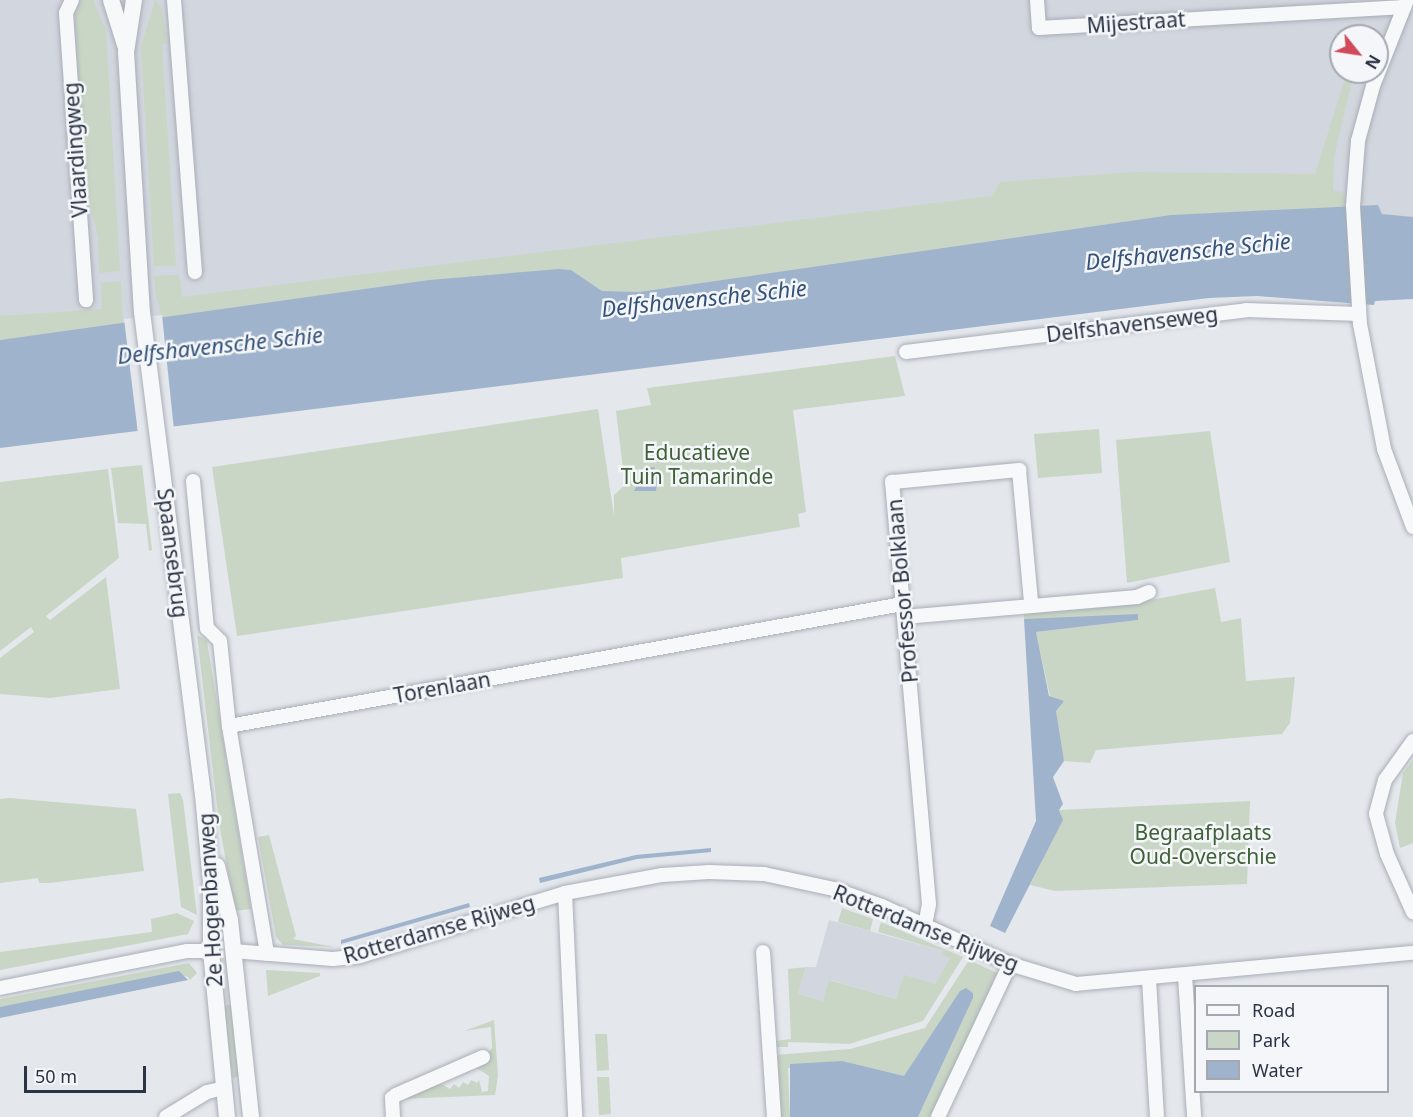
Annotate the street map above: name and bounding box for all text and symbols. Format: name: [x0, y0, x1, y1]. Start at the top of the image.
street label: Mijestraat: [1086, 6, 1186, 38]
north arrow: [1329, 24, 1389, 84]
text: N: [1360, 51, 1386, 73]
street label: Vlaardingweg: [58, 82, 92, 218]
water label: Delfshavensche Schie: [1084, 227, 1292, 275]
water label: Delfshavensche Schie: [600, 274, 808, 322]
street label: Delfshavenseweg: [1045, 301, 1219, 347]
water label: Delfshavensche Schie: [116, 321, 324, 369]
park label: Educatieve Tuin Tamarinde: [621, 439, 773, 489]
street label: Spaansebrug: [153, 487, 193, 619]
street label: Professor Bolklaan: [881, 498, 923, 684]
street label: Torenlaan: [392, 666, 492, 708]
street label: 2e Hogenbanweg: [193, 812, 227, 988]
park label: Begraafplaats Oud-Overschie: [1129, 819, 1277, 869]
street label: Rotterdamse Rijweg: [830, 879, 1022, 977]
street label: Rotterdamse Rijweg: [340, 890, 538, 968]
legend: [1194, 985, 1389, 1093]
text: Road: [1252, 998, 1295, 1022]
text: Park: [1252, 1028, 1290, 1052]
scale bar: [27, 1054, 148, 1092]
text: Water: [1252, 1058, 1303, 1082]
text: 50 m: [35, 1064, 77, 1088]

